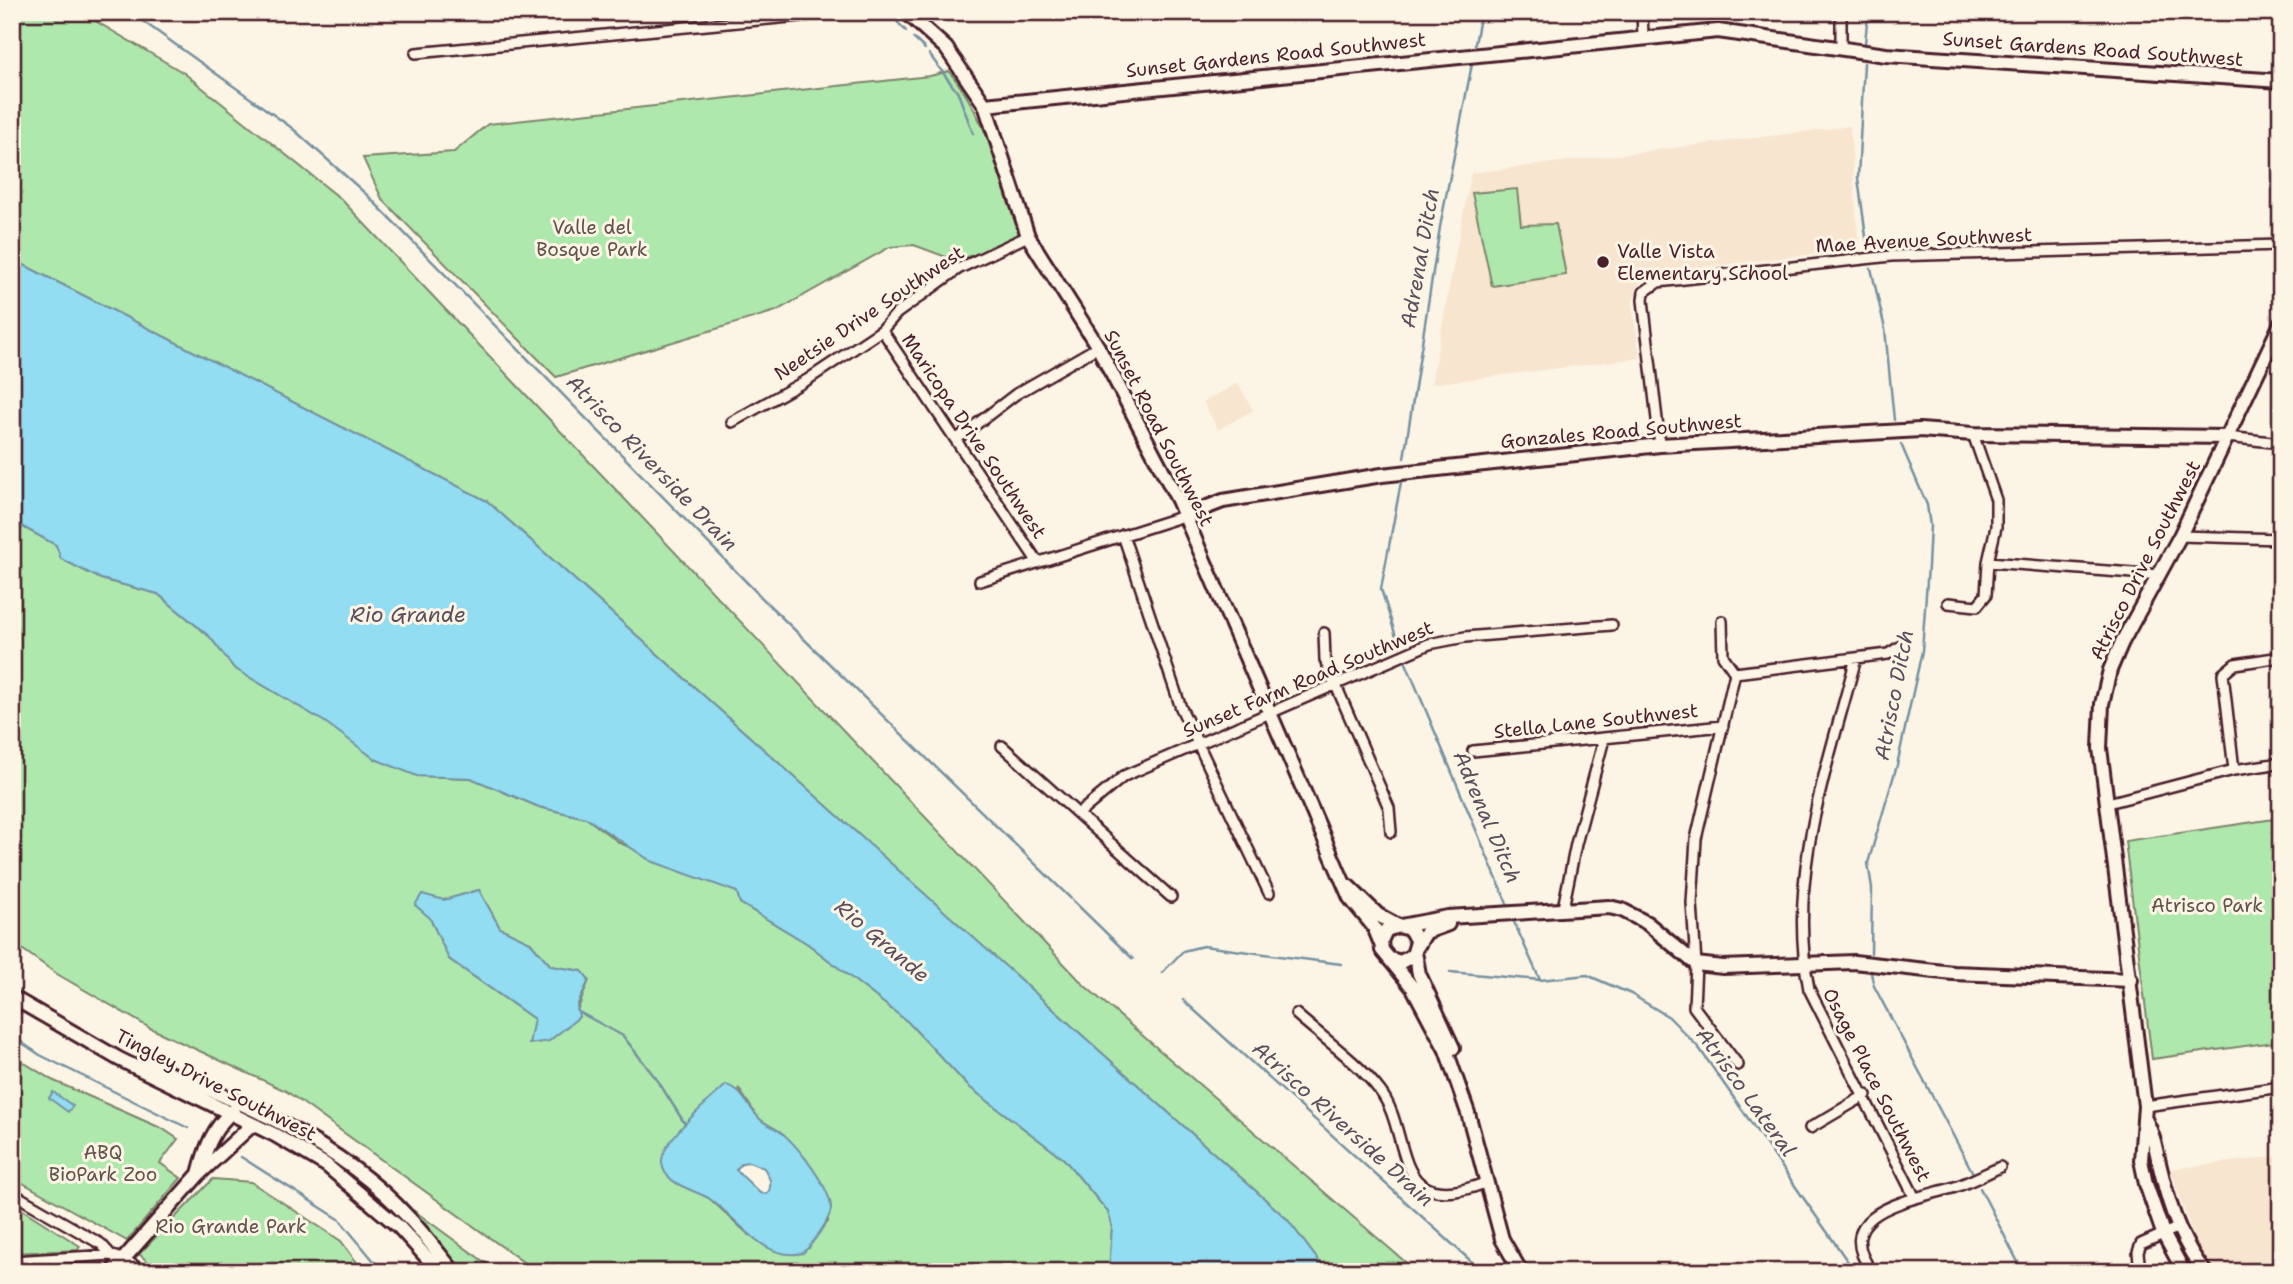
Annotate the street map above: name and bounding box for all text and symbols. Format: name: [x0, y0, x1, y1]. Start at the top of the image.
street label: Sunset Gardens Road Southwest: [1942, 26, 2244, 72]
street label: Sunset Gardens Road Southwest: [1125, 27, 1427, 83]
water label: Adrenal Ditch: [1394, 186, 1446, 330]
park label: Valle del Bosque Park: [536, 215, 648, 262]
street label: Mae Avenue Southwest: [1815, 222, 2033, 258]
place label: Valle Vista Elementary School: [1617, 239, 1788, 286]
street label: Neetsie Drive Southwest: [769, 240, 969, 386]
marker: Valle Vista Elementary School: [1595, 254, 1611, 270]
street label: Sunset Road Southwest: [1099, 325, 1219, 531]
street label: Maricopa Drive Southwest: [896, 329, 1052, 543]
water label: Atrisco Riverside Drain: [560, 369, 744, 557]
street label: Gonzales Road Southwest: [1499, 408, 1743, 454]
street label: Atrisco Drive Southwest: [2084, 456, 2206, 664]
water label: Rio Grande: [350, 601, 466, 629]
street label: Sunset Farm Road Southwest: [1179, 615, 1437, 743]
water label: Atrisco Ditch: [1868, 627, 1920, 763]
street label: Stella Lane Southwest: [1493, 698, 1699, 744]
water label: Adrenal Ditch: [1446, 746, 1528, 888]
water label: Rio Grande: [829, 893, 935, 989]
park label: Atrisco Park: [2151, 893, 2263, 918]
street label: Osage Place Southwest: [1817, 984, 1937, 1186]
water label: Atrisco Lateral: [1690, 1022, 1802, 1162]
street label: Tingley Drive Southwest: [111, 1023, 321, 1147]
water label: Atrisco Riverside Drain: [1246, 1035, 1440, 1213]
park label: ABQ BioPark Zoo: [49, 1140, 157, 1187]
park label: Rio Grande Park: [155, 1214, 307, 1239]

